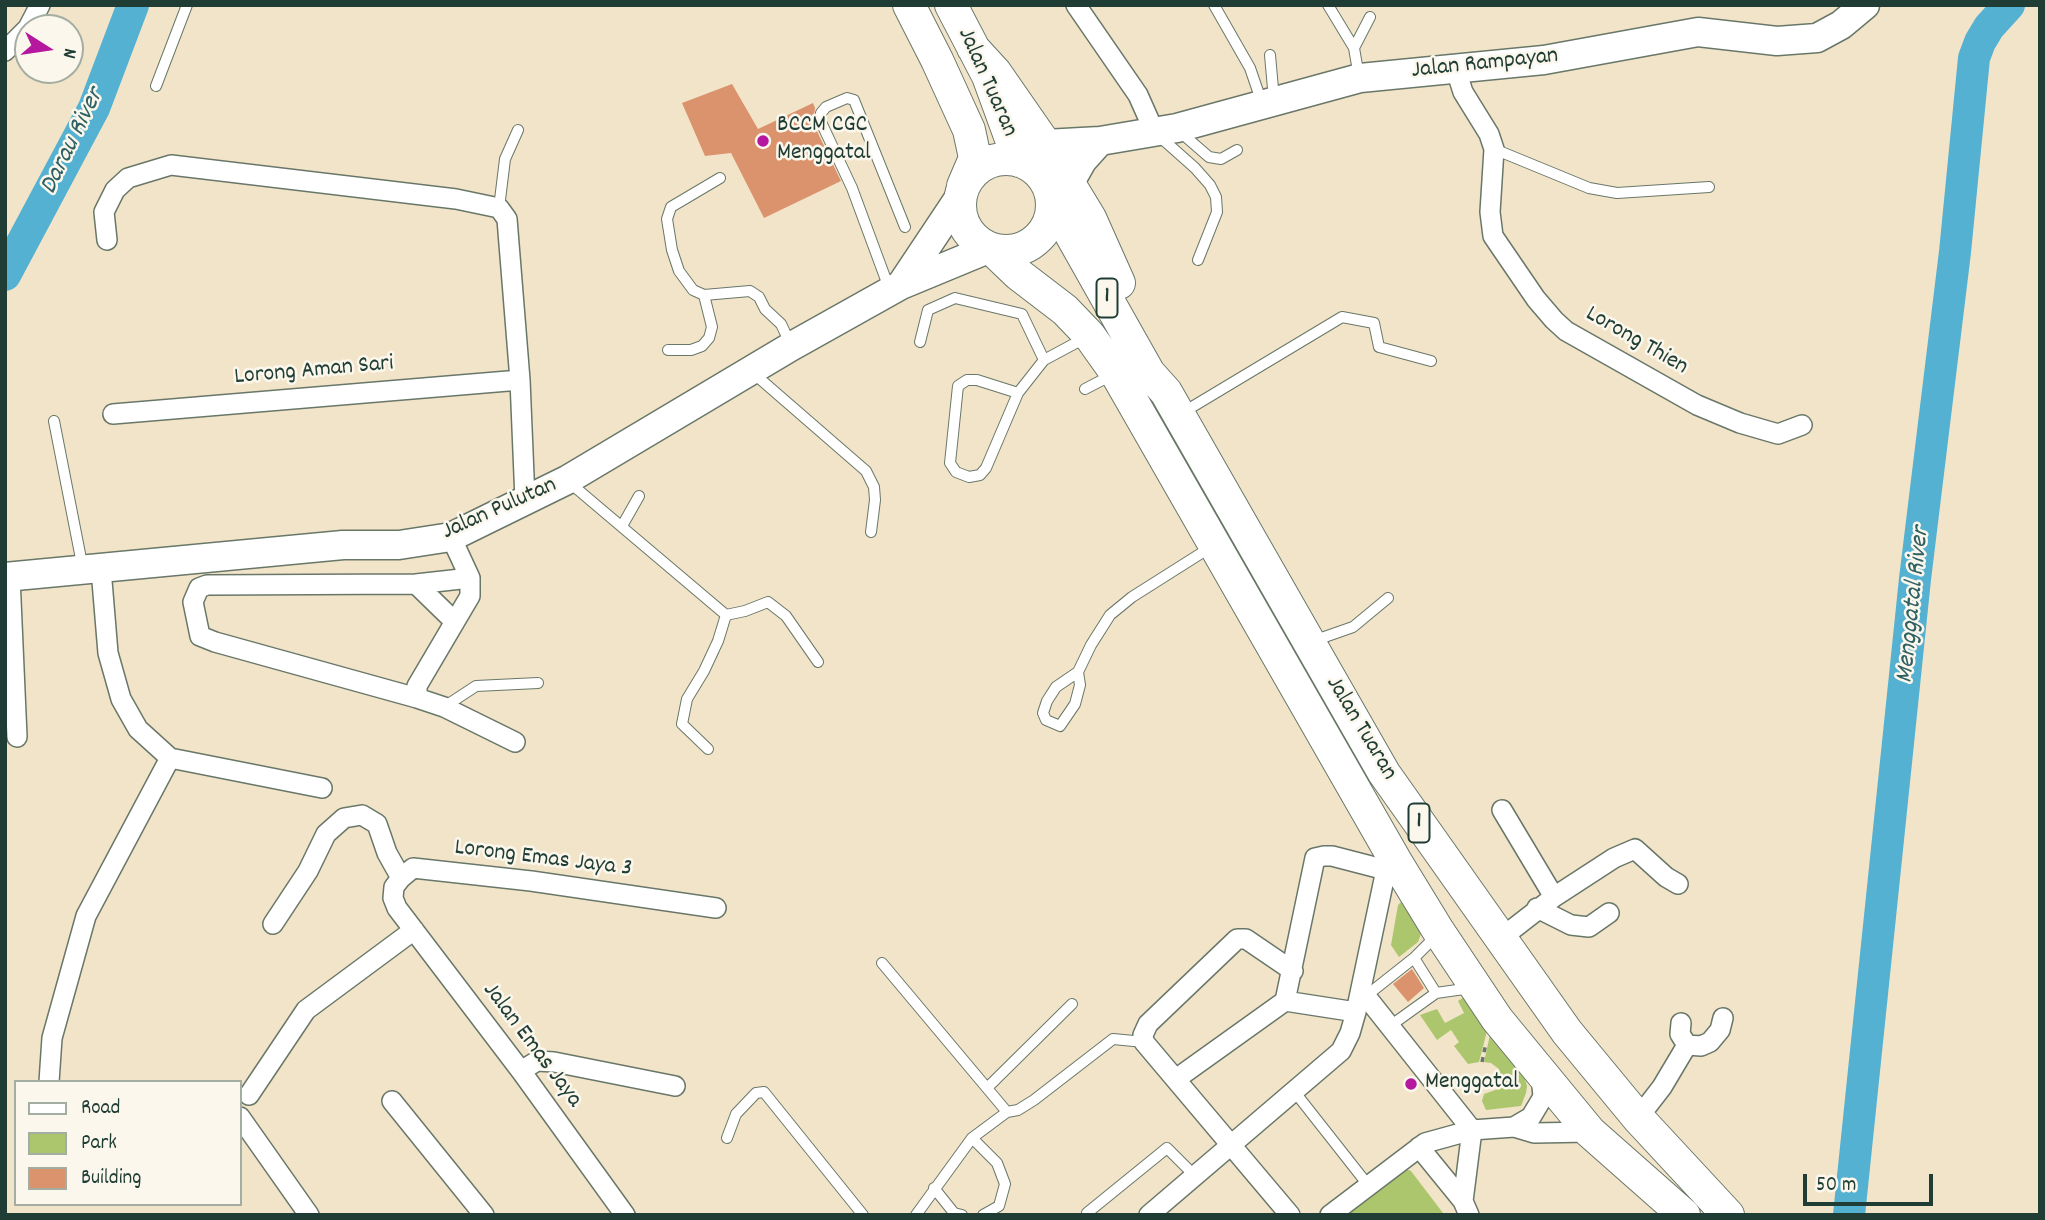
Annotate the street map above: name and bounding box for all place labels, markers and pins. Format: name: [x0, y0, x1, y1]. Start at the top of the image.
place label: BCCM CGC Menggatal: [777, 113, 871, 169]
marker: BCCM CGC Menggatal: [755, 133, 771, 149]
place label: Menggatal: [1425, 1070, 1519, 1098]
marker: Menggatal: [1403, 1076, 1419, 1092]

